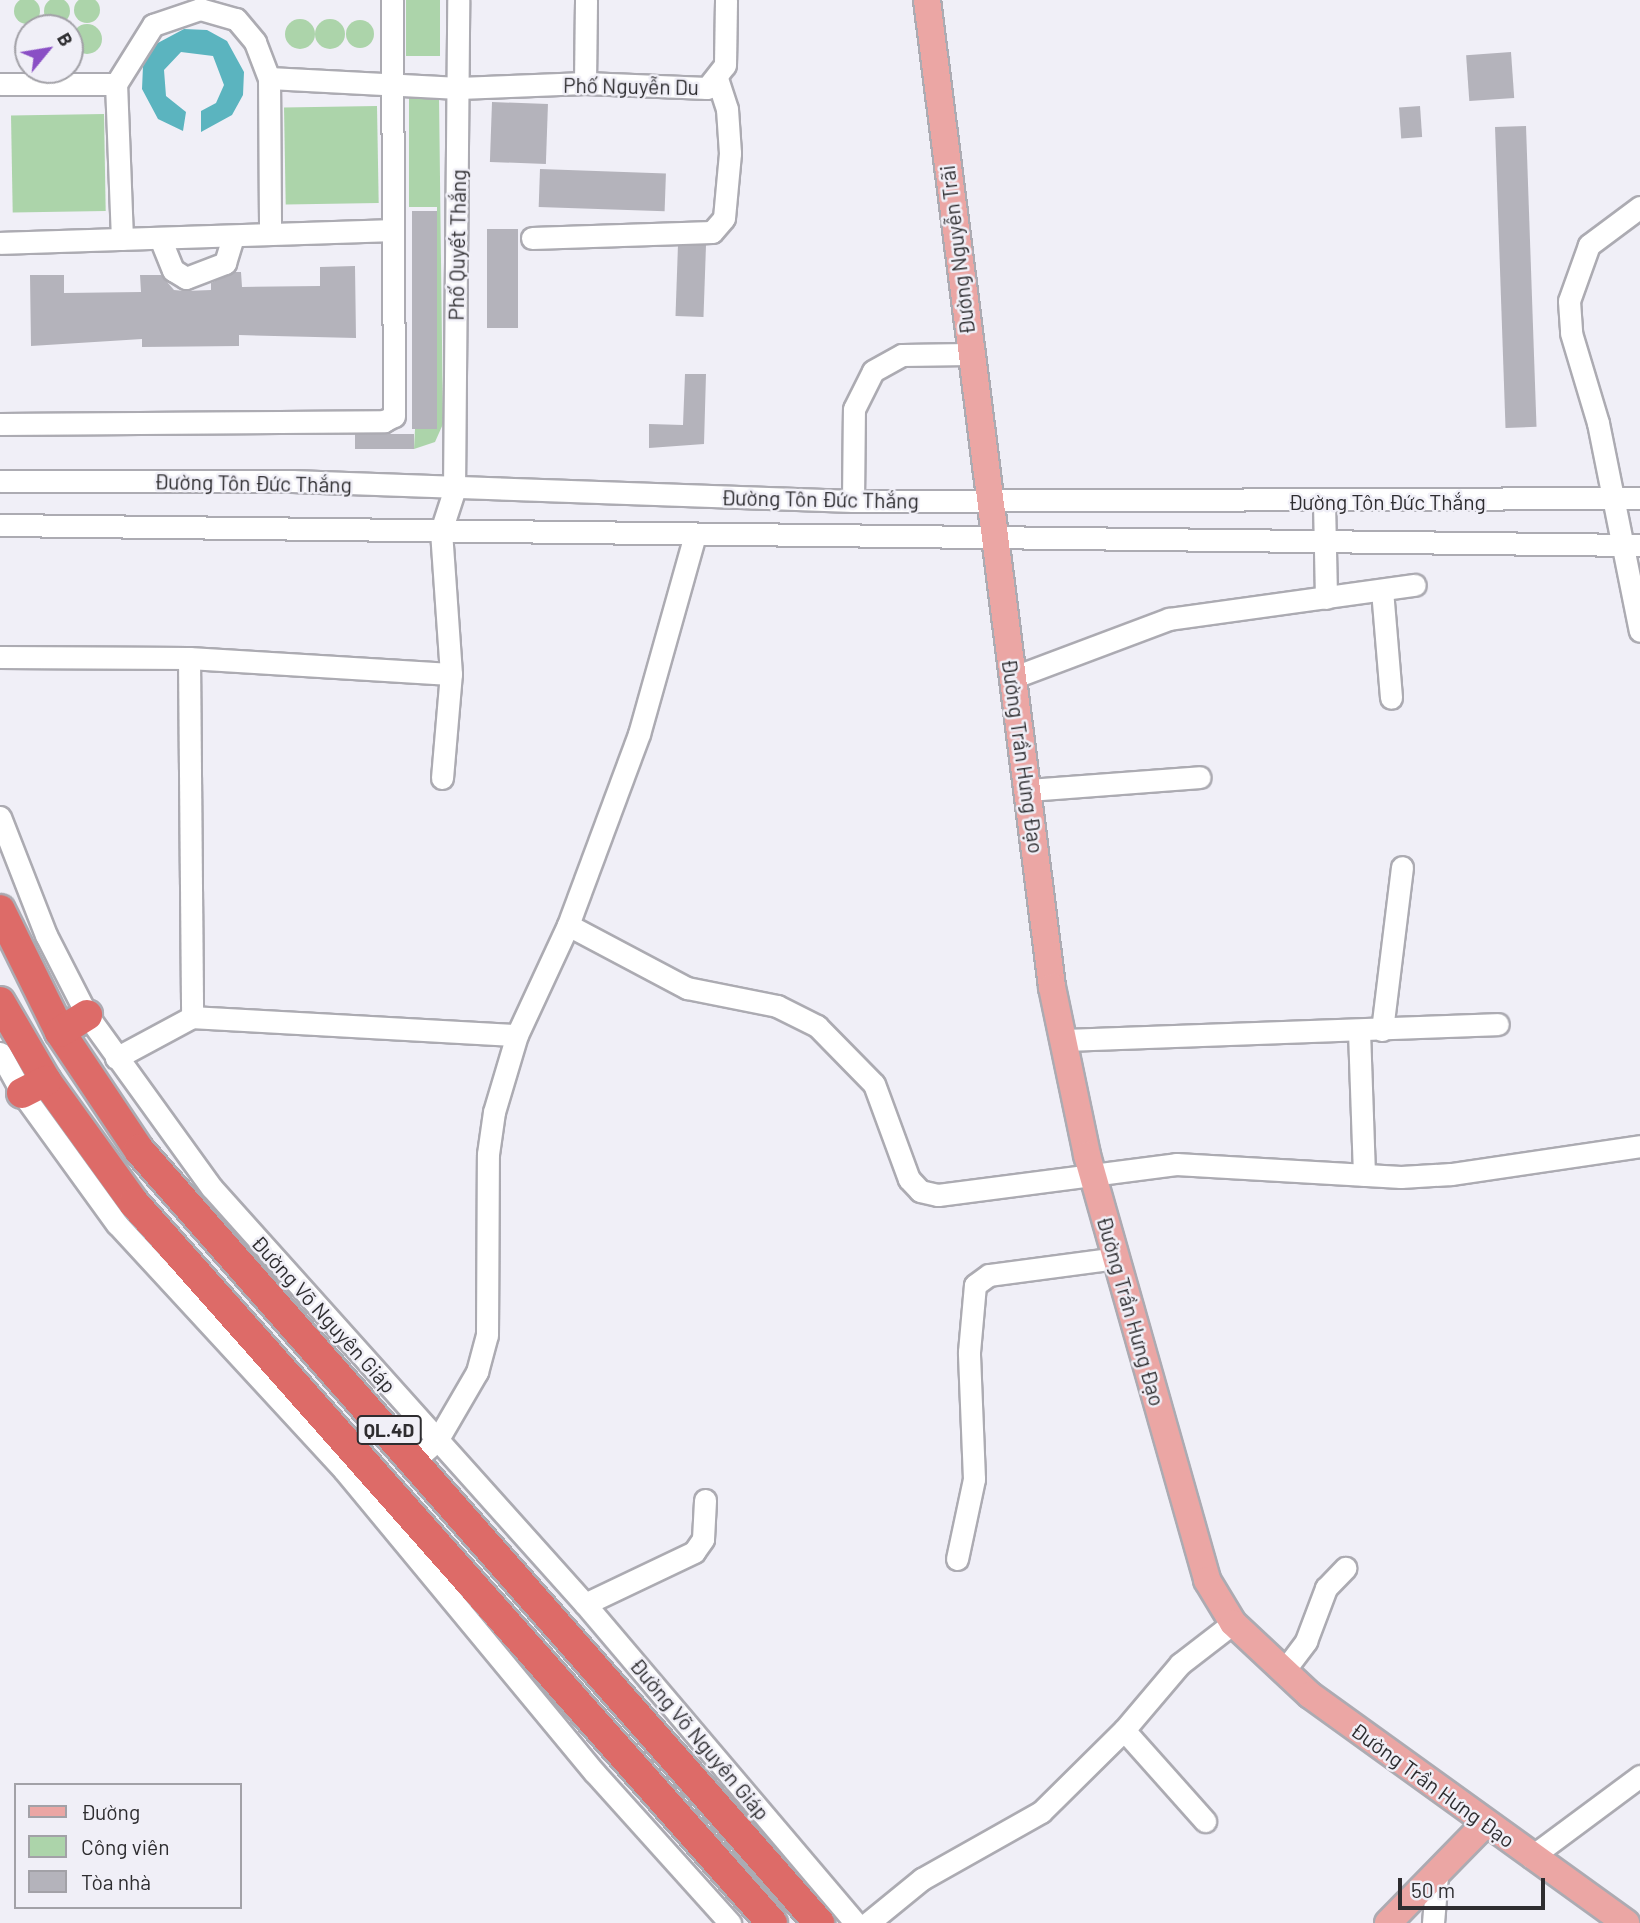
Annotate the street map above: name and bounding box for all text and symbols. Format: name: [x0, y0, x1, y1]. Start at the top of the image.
north arrow: [14, 14, 84, 84]
text: B: [53, 28, 79, 50]
street label: Phố Nguyễn Du: [563, 72, 699, 100]
street label: Đường Nguyễn Trãi: [934, 164, 980, 336]
street label: Phố Quyết Thắng: [443, 169, 471, 321]
street label: Đường Tôn Đức Thắng: [154, 469, 352, 497]
street label: Đường Tôn Đức Thắng: [721, 485, 919, 513]
street label: Đường Tôn Đức Thắng: [1288, 489, 1486, 515]
street label: Đường Trần Hưng Đạo: [997, 657, 1049, 855]
street label: Đường Trần Hưng Đạo: [1092, 1213, 1170, 1409]
street label: Đường Võ Nguyên Giáp: [247, 1230, 401, 1398]
road number: QL.4D: [356, 1414, 422, 1446]
street label: Đường Võ Nguyên Giáp: [625, 1653, 775, 1825]
street label: Đường Trần Hưng Đạo: [1346, 1717, 1520, 1853]
legend: [14, 1783, 242, 1909]
text: Đường: [81, 1799, 140, 1824]
text: Công viên: [81, 1834, 170, 1859]
scale bar: [1402, 1864, 1549, 1908]
text: Tòa nhà: [81, 1869, 151, 1894]
text: 50 m: [1411, 1877, 1455, 1902]

